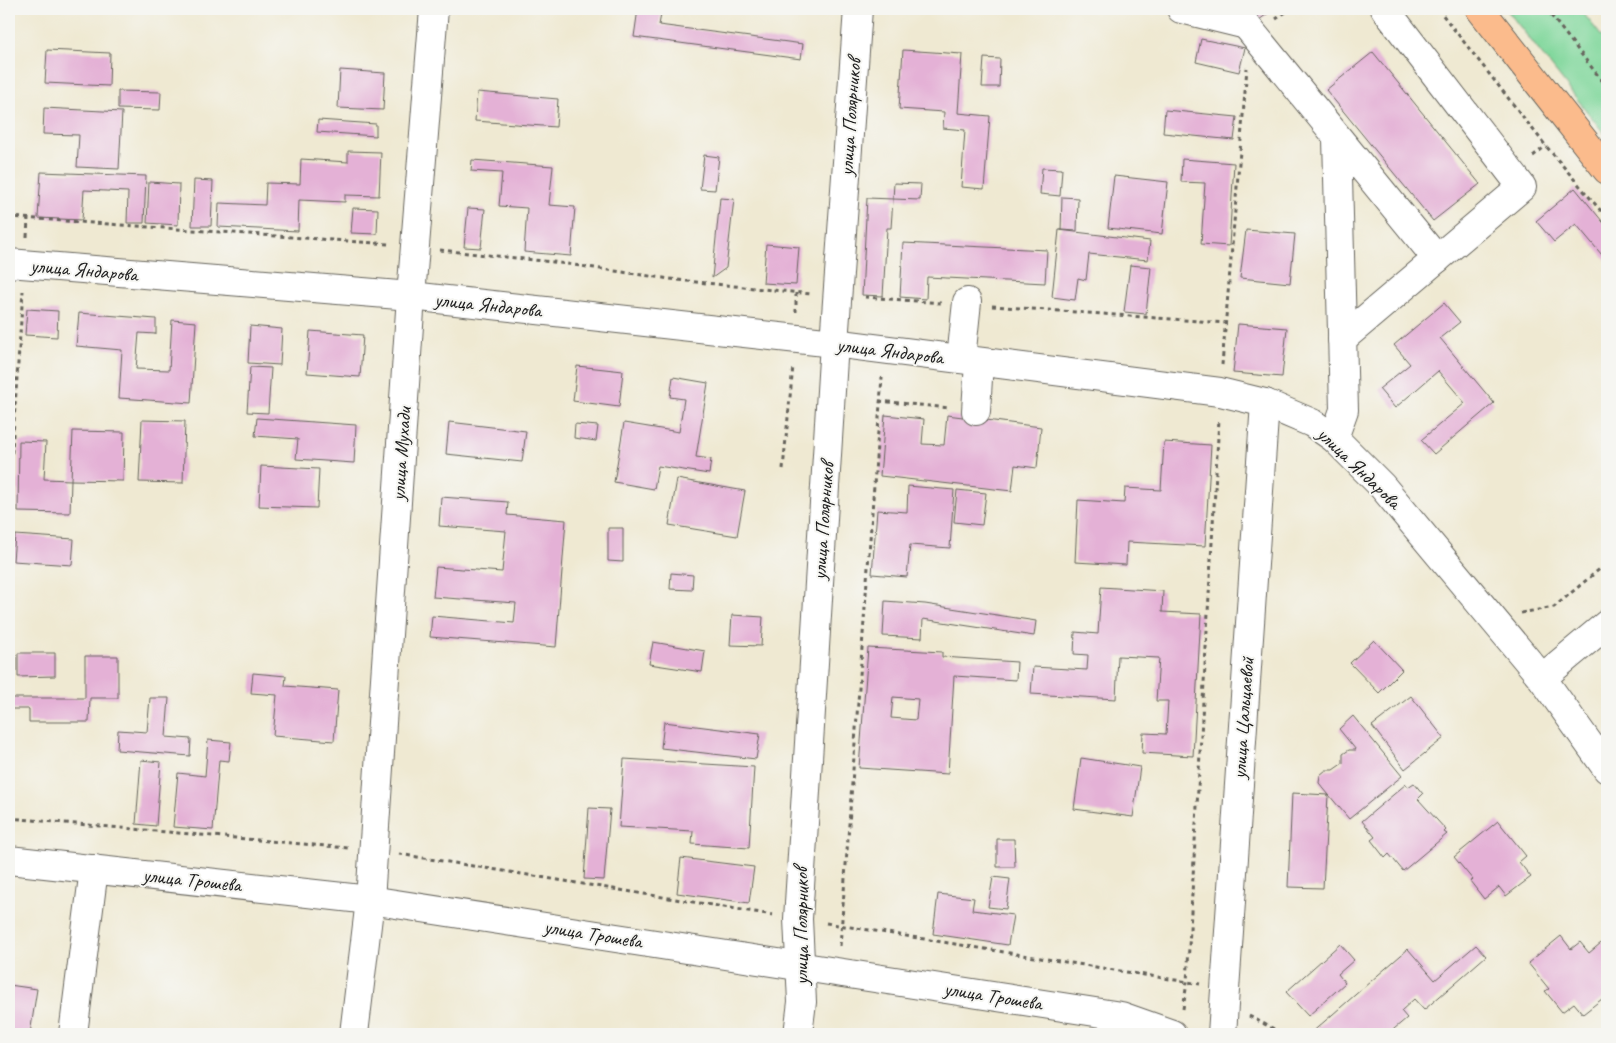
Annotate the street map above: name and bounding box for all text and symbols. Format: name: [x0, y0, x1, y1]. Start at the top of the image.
street label: улица Полярников: [833, 52, 867, 178]
street label: улица Яндарова: [29, 253, 140, 287]
street label: улица Яндарова: [432, 287, 544, 323]
street label: улица Яндарова: [834, 332, 947, 370]
street label: улица Мухади: [385, 405, 417, 502]
street label: улица Яндарова: [1311, 421, 1408, 515]
street label: улица Полярников: [806, 456, 840, 582]
street label: улица Цальцаевой: [1226, 655, 1260, 781]
street label: улица Трошева: [141, 862, 244, 898]
street label: улица Полярников: [789, 862, 814, 986]
street label: улица Трошева: [541, 914, 646, 954]
street label: улица Трошева: [941, 976, 1046, 1016]

